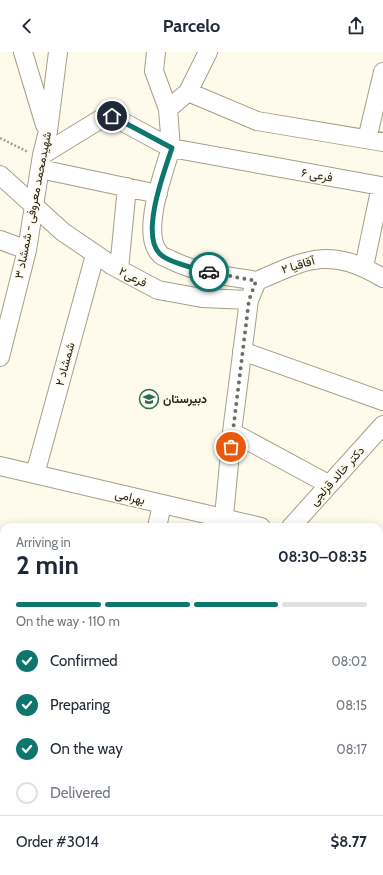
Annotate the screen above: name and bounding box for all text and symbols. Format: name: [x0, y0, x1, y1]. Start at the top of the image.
icon: back: [16, 15, 38, 37]
text: Parcelo: [163, 15, 220, 37]
icon: share: [345, 15, 367, 37]
pin: [95, 99, 129, 133]
icon: home: [101, 105, 123, 127]
street label: شهیدمحمد معروفی - شمشاد ۳: [11, 130, 55, 280]
street label: فرعی ۶: [300, 164, 334, 186]
courier: [189, 252, 229, 292]
street label: آقاقیا ۲: [280, 252, 317, 277]
icon: car: [198, 261, 220, 283]
street label: فرعی۲: [116, 263, 150, 291]
street label: شمشاد ۲: [52, 341, 77, 387]
school or university icon: دبیرستان: [138, 388, 160, 410]
place label: دبیرستان: [163, 391, 207, 407]
pin: [214, 430, 248, 464]
icon: bag: [220, 436, 242, 458]
street label: دکتر خالد قزلجی: [306, 443, 368, 509]
street label: بهرامی: [113, 486, 147, 508]
text: Arriving in: [16, 534, 71, 550]
text: 08:30–08:35: [278, 548, 367, 566]
text: 2 min: [16, 549, 79, 581]
text: On the way · 110 m: [16, 613, 120, 629]
icon: check: [16, 650, 38, 672]
text: Confirmed: [50, 652, 118, 670]
text: 08:02: [331, 653, 367, 669]
icon: check: [16, 694, 38, 716]
text: Preparing: [50, 696, 110, 714]
text: 08:15: [336, 697, 367, 713]
icon: check: [16, 738, 38, 760]
text: On the way: [50, 740, 123, 758]
text: 08:17: [337, 741, 367, 757]
text: Delivered: [50, 784, 111, 802]
text: Order #3014: [16, 833, 99, 851]
text: $8.77: [331, 833, 367, 851]

